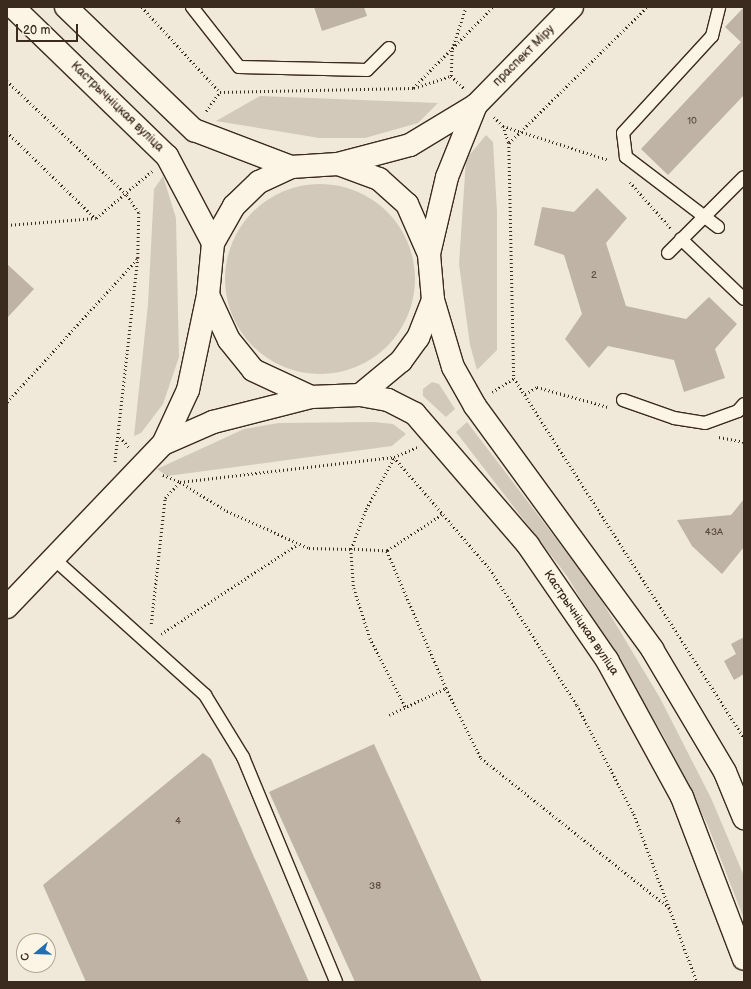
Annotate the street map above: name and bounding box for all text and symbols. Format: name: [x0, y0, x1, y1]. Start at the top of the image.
scale bar: [18, 16, 80, 42]
street label: праспект Міру: [490, 22, 558, 90]
text: 20 m: [23, 23, 50, 38]
street label: Кастрычніцкая вуліца: [68, 59, 166, 155]
house number: 10: [687, 116, 697, 128]
house number: 2: [591, 270, 597, 282]
house number: 43А: [705, 527, 723, 539]
street label: Кастрычніцкая вуліца: [540, 568, 622, 678]
house number: 4: [175, 816, 181, 828]
house number: 38: [369, 881, 381, 893]
north arrow: [16, 933, 56, 973]
text: С: [18, 951, 33, 962]

